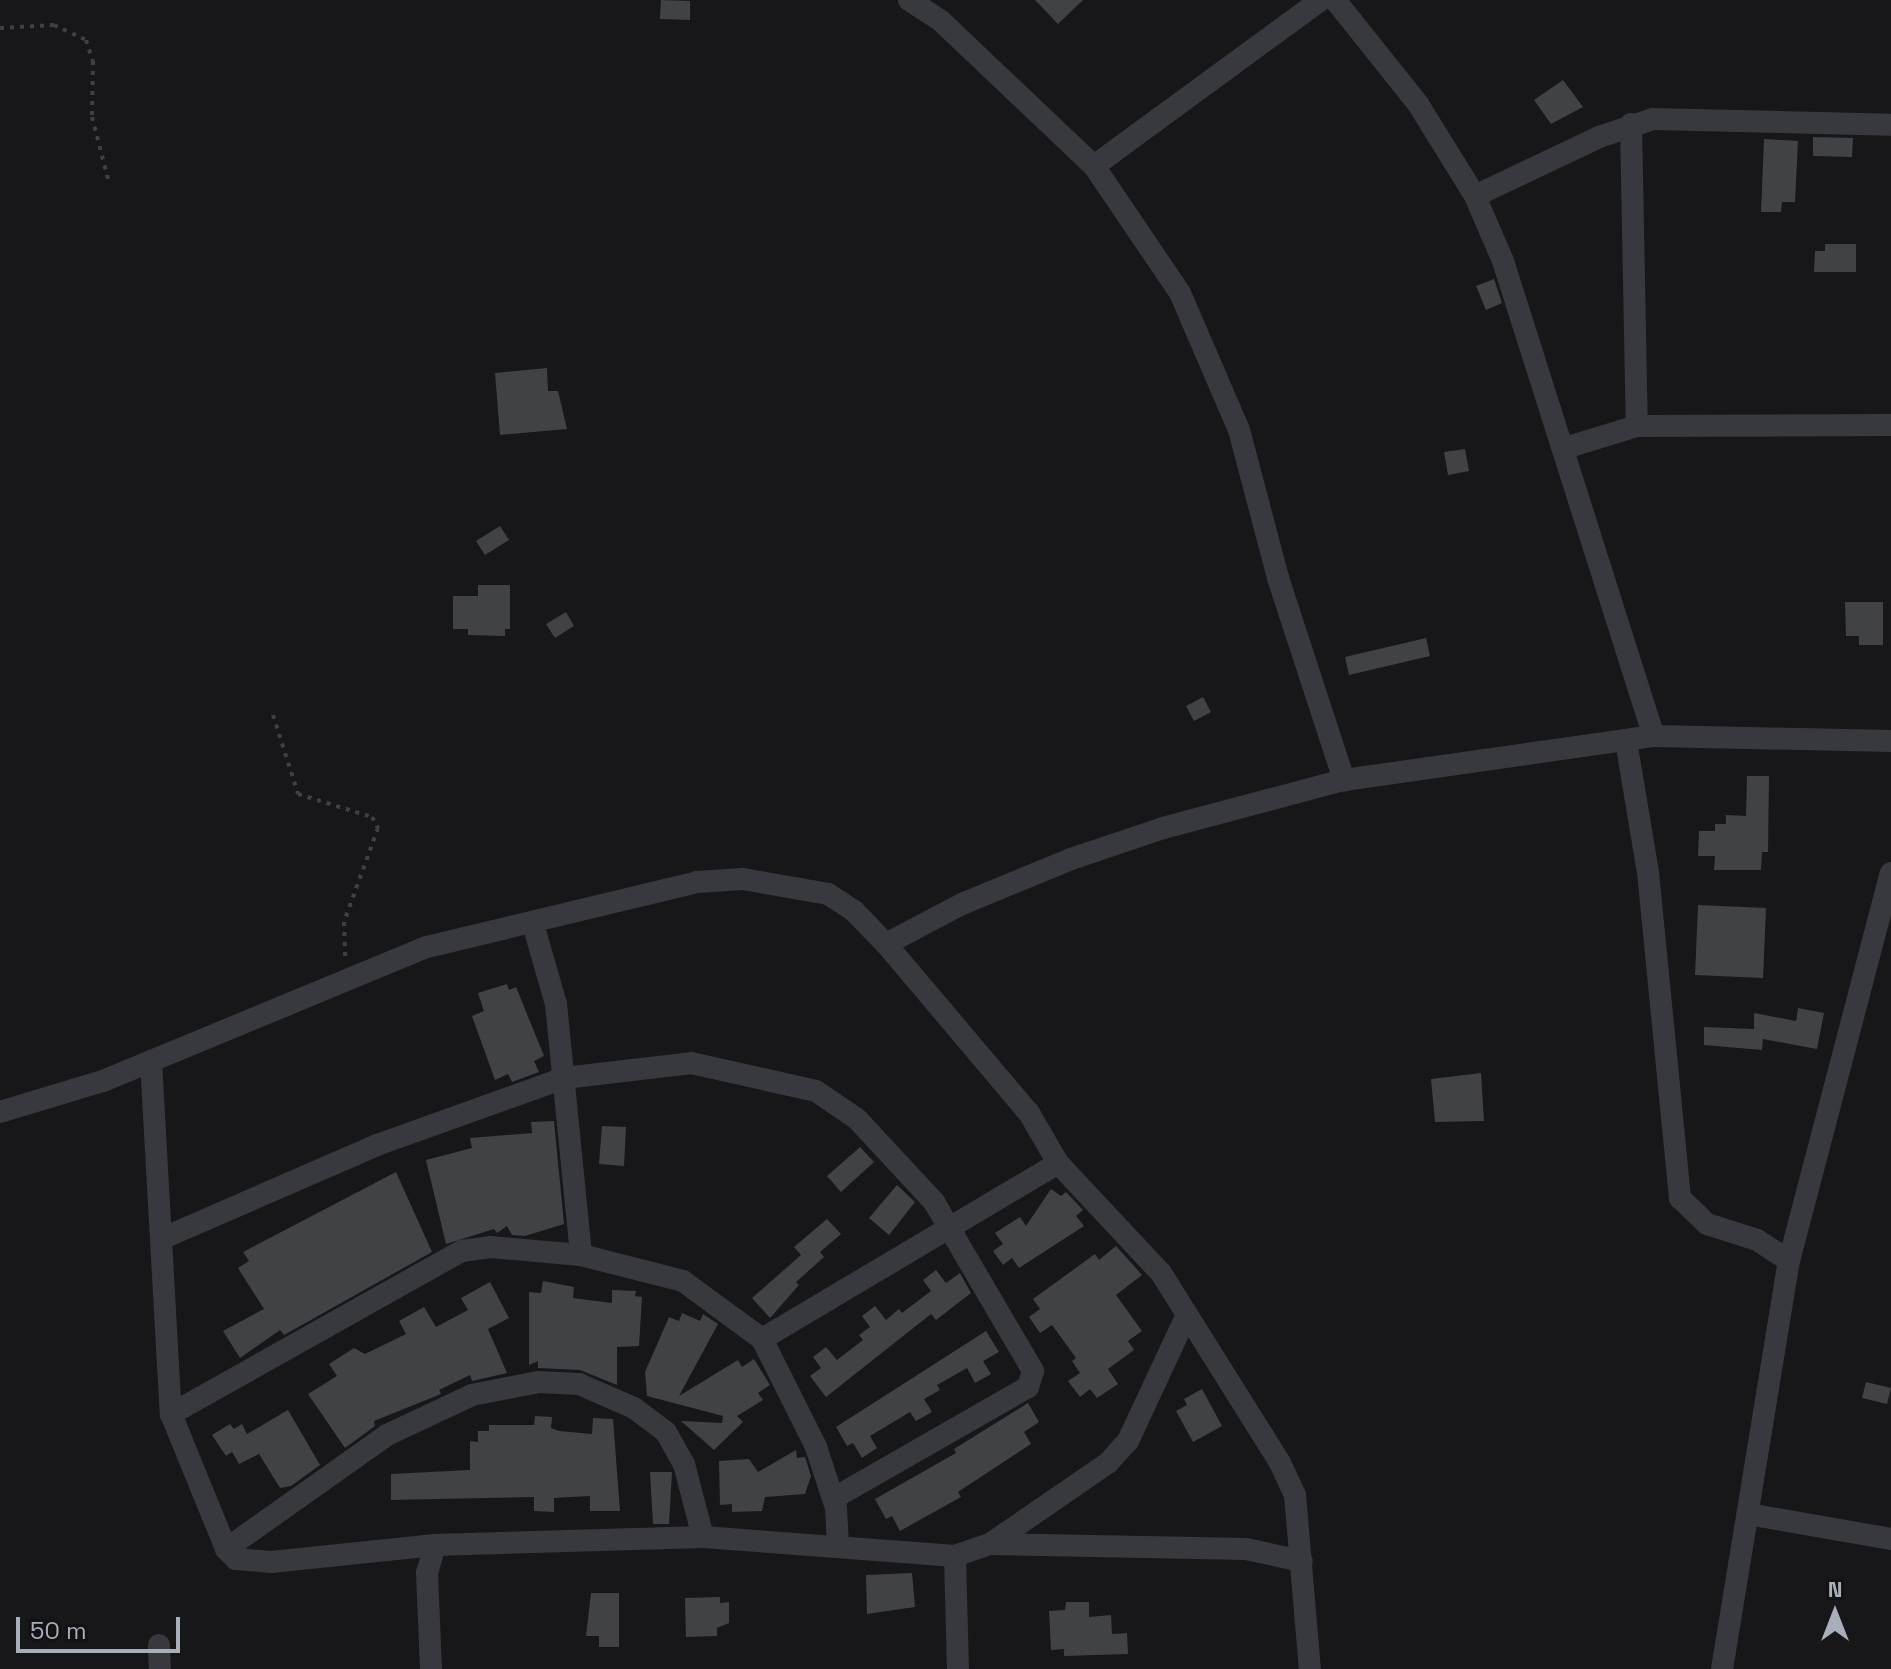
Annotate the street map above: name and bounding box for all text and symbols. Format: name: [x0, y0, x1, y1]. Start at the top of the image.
north arrow: [1795, 1573, 1875, 1653]
text: N: [1828, 1575, 1842, 1603]
scale bar: [20, 1601, 184, 1651]
text: 50 m: [30, 1615, 87, 1646]

